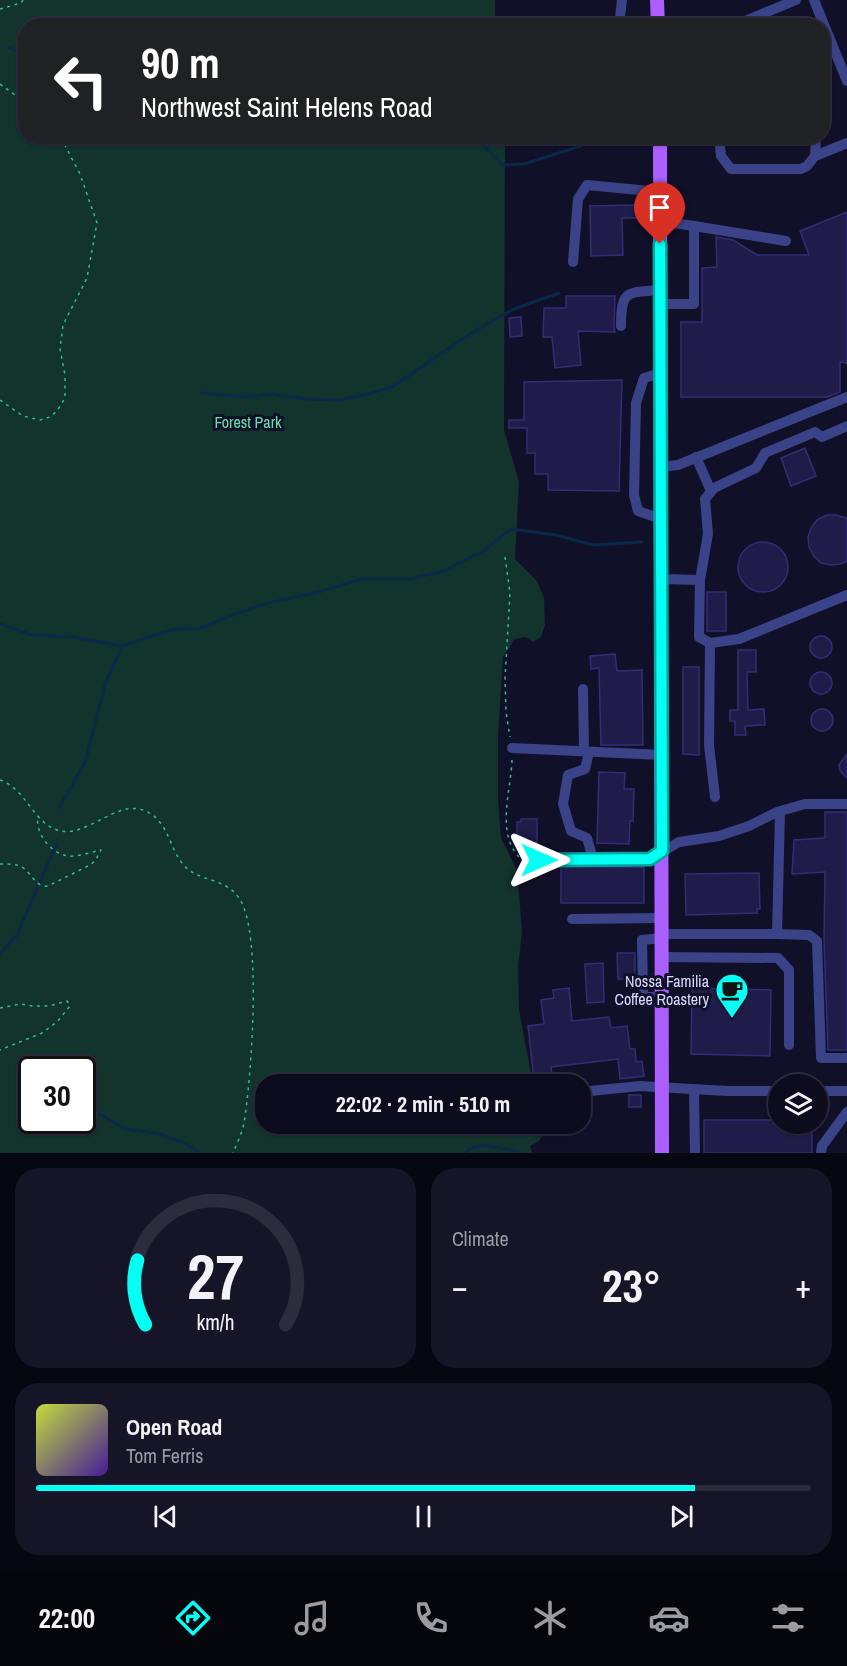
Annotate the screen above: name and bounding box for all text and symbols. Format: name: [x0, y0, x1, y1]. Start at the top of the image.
text: 90 m: [141, 35, 220, 91]
icon: left: [42, 42, 120, 120]
text: Northwest Saint Helens Road: [141, 89, 433, 125]
pin: [634, 182, 685, 244]
icon: arrive: [643, 191, 676, 224]
park label: Forest Park: [214, 411, 282, 433]
position arrow: [507, 828, 571, 892]
place label: Nossa Familia Coffee Roastery: [614, 970, 710, 1010]
cafe icon: Nossa Familia Coffee Roastery: [714, 972, 750, 1019]
speed limit sign: 30: [18, 1056, 96, 1134]
map controls: [768, 1074, 828, 1134]
button: layers: [768, 1074, 828, 1134]
text: 22:02 · 2 min · 510 m: [336, 1089, 510, 1119]
text: Climate: [452, 1225, 509, 1252]
text: 27: [187, 1234, 244, 1318]
text: 23°: [602, 1255, 661, 1316]
text: −: [452, 1264, 468, 1308]
text: +: [795, 1264, 811, 1308]
text: km/h: [196, 1308, 235, 1337]
text: Open Road: [126, 1412, 222, 1442]
text: Tom Ferris: [126, 1442, 204, 1469]
icon: previous: [149, 1500, 182, 1533]
icon: pause: [407, 1500, 440, 1533]
icon: next: [665, 1500, 698, 1533]
icon: directions: [172, 1597, 214, 1639]
icon: music: [291, 1597, 333, 1639]
icon: phone: [410, 1597, 452, 1639]
icon: climate: [529, 1597, 571, 1639]
icon: car: [648, 1597, 690, 1639]
icon: filters: [767, 1597, 809, 1639]
text: 22:00: [38, 1600, 95, 1636]

